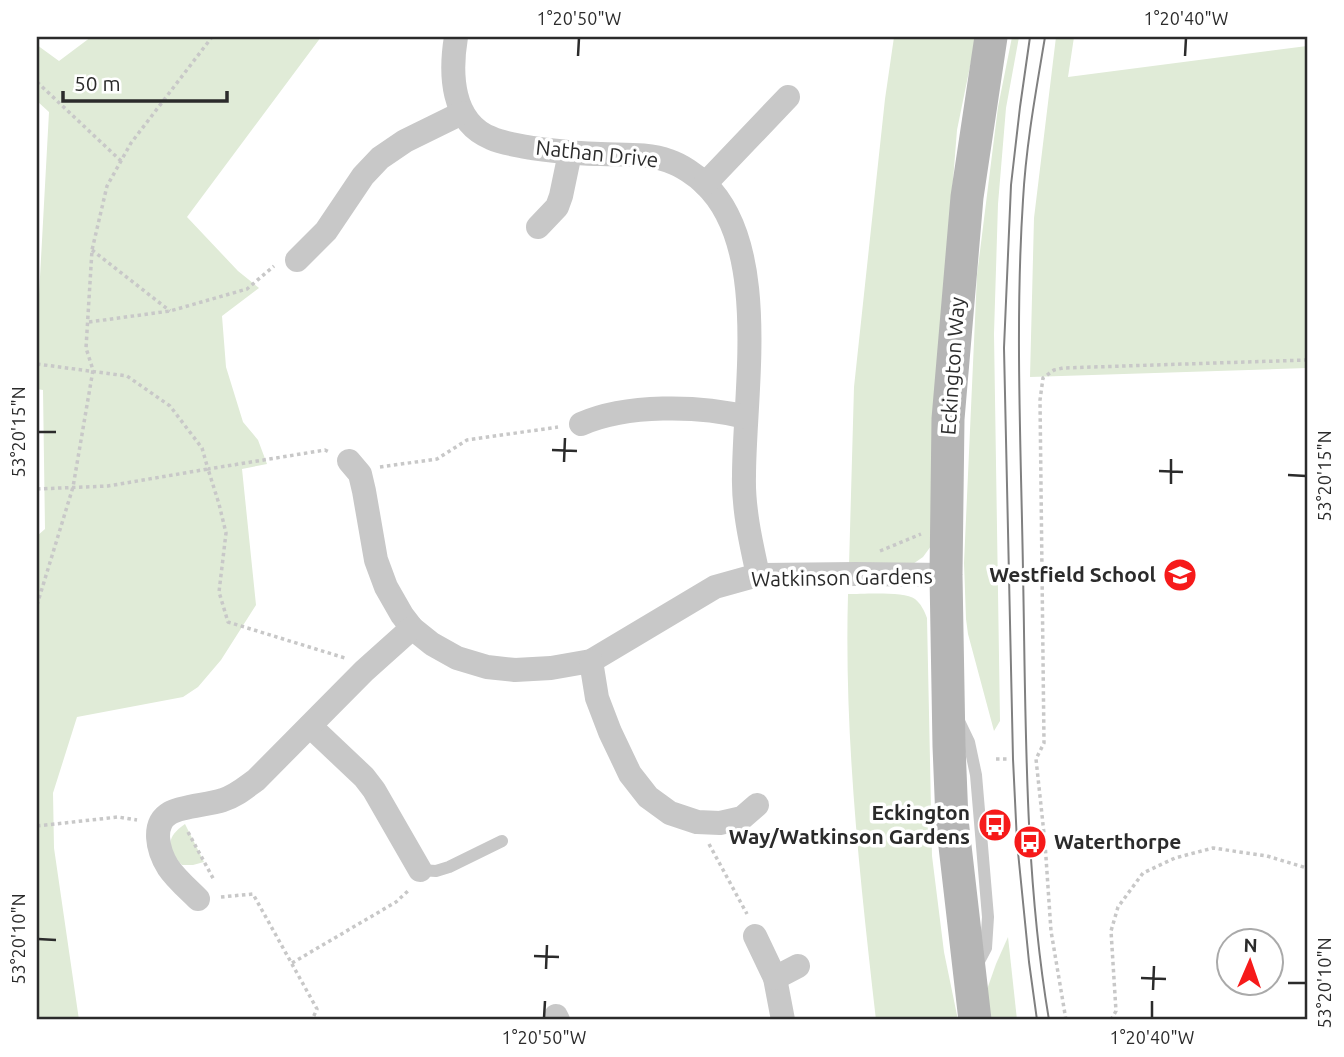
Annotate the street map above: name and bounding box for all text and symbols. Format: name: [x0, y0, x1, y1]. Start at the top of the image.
text: 1°20'50"W: [537, 8, 622, 28]
text: 1°20'40"W: [1144, 8, 1229, 28]
scale bar: [63, 60, 228, 104]
text: 50 m: [74, 71, 121, 95]
street label: Nathan Drive: [535, 135, 660, 171]
street label: Eckington Way: [935, 296, 969, 436]
text: 53°20'15"N: [8, 386, 28, 478]
text: 53°20'15"N: [1314, 430, 1334, 522]
school or university icon: Westfield School: [1161, 556, 1199, 594]
place label: Westfield School: [989, 562, 1156, 586]
street label: Watkinson Gardens: [751, 563, 933, 591]
place label: Eckington Way/Watkinson Gardens: [729, 800, 970, 848]
bus stop icon: Eckington Way/Watkinson Gardens: [976, 806, 1014, 844]
bus stop icon: Waterthorpe: [1011, 823, 1049, 861]
place label: Waterthorpe: [1054, 829, 1181, 853]
text: 53°20'10"N: [8, 893, 28, 985]
north arrow: [1214, 928, 1284, 998]
text: N: [1243, 934, 1258, 956]
text: 53°20'10"N: [1314, 937, 1334, 1029]
text: 1°20'50"W: [502, 1027, 587, 1047]
text: 1°20'40"W: [1110, 1027, 1195, 1047]

